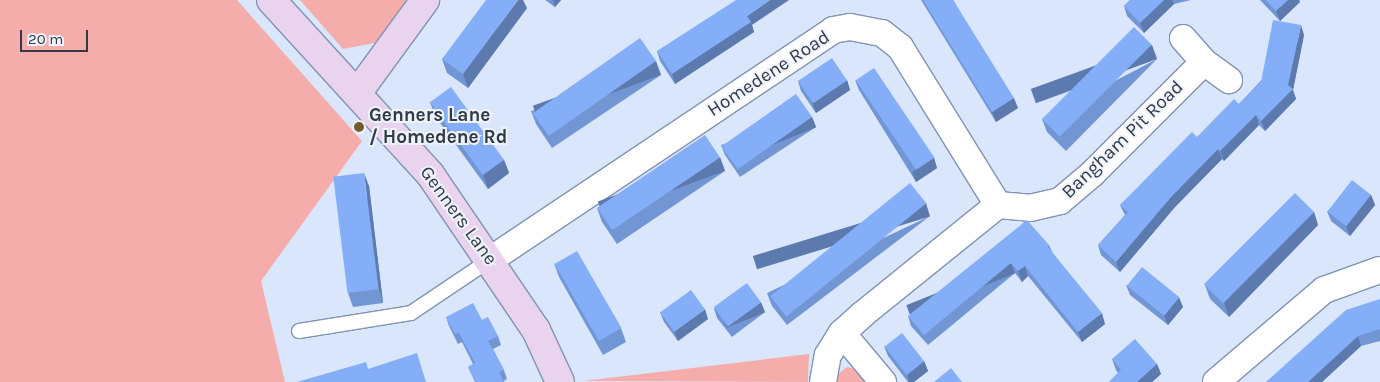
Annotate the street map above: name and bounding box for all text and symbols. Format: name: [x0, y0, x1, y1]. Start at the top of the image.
scale bar: [22, 20, 90, 52]
street label: Homedene Road: [704, 26, 834, 122]
text: 20 m: [28, 30, 63, 48]
street label: Bangham Pit Road: [1057, 76, 1189, 204]
place label: Genners Lane / Homedene Rd: [369, 105, 507, 149]
marker: Genners Lane / Homedene Rd: [353, 121, 365, 133]
street label: Genners Lane: [415, 162, 501, 270]

